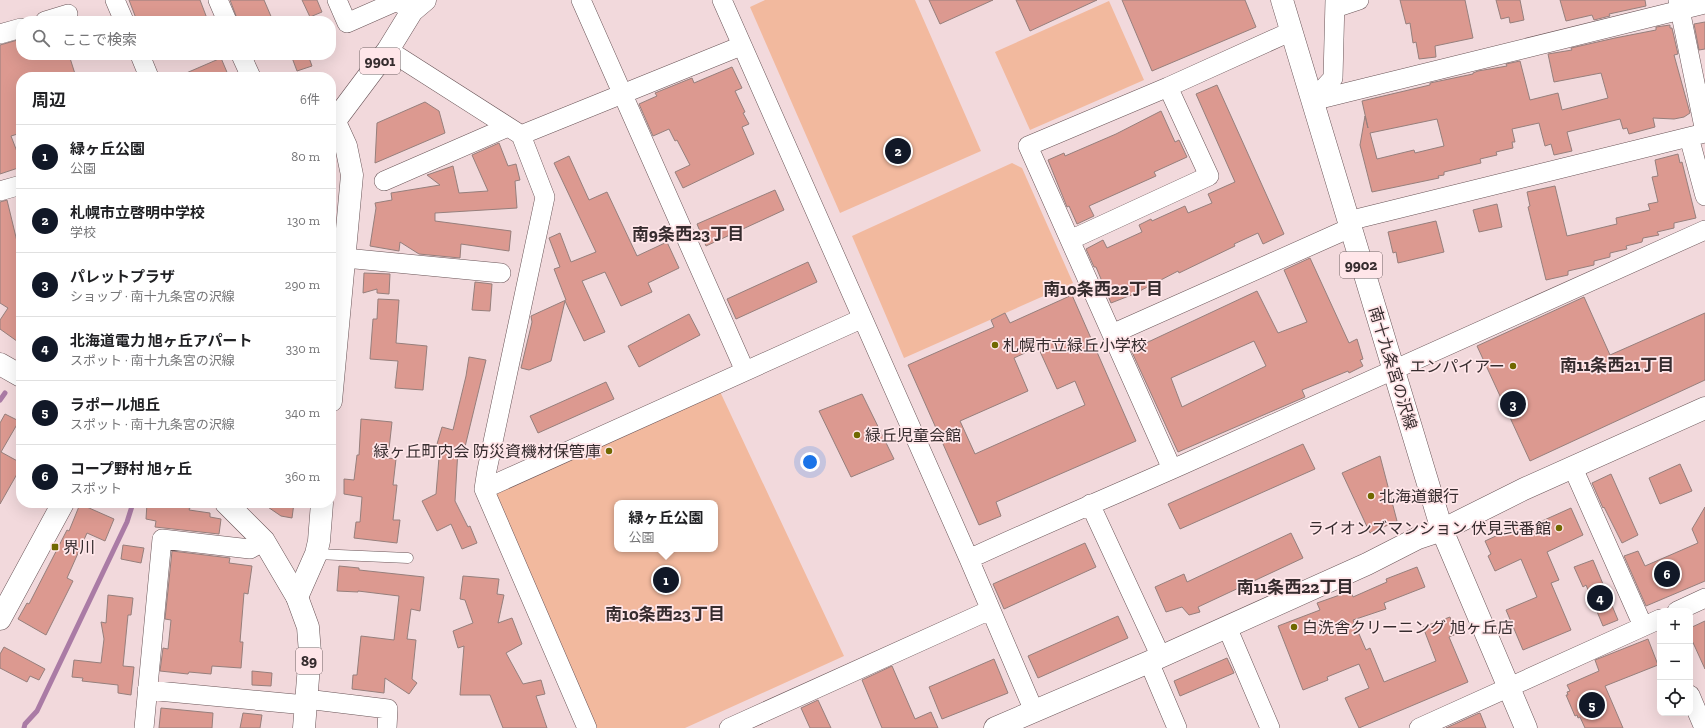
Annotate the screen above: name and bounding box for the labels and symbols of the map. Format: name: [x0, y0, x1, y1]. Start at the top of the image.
road number: 9901: [360, 48, 400, 74]
pin: 2: [885, 136, 911, 166]
district label: 南9条西23丁目: [632, 224, 744, 244]
road number: 9902: [1340, 252, 1382, 278]
district label: 南10条西22丁目: [1043, 279, 1163, 299]
street label: 南十九条宮の沢線: [1365, 304, 1421, 432]
place label: 札幌市立緑丘小学校: [1003, 336, 1147, 355]
marker: 札幌市立緑丘小学校: [990, 340, 1000, 350]
district label: 南11条西21丁目: [1560, 355, 1674, 375]
place label: エンパイアー: [1410, 357, 1505, 376]
marker: エンパイアー: [1508, 361, 1518, 371]
pin: 3: [1500, 389, 1526, 419]
place label: 緑丘児童会館: [865, 426, 961, 445]
marker: 緑丘児童会館: [852, 430, 862, 440]
place label: 緑ヶ丘町内会 防災資機材保管庫: [373, 442, 601, 461]
marker: 緑ヶ丘町内会 防災資機材保管庫: [604, 446, 614, 456]
your location: [800, 452, 820, 472]
place label: 北海道銀行: [1379, 487, 1459, 506]
marker: 北海道銀行: [1366, 491, 1376, 501]
place label: ライオンズマンション 伏見弐番館: [1308, 519, 1551, 538]
marker: ライオンズマンション 伏見弐番館: [1554, 523, 1564, 533]
place label: 界川: [63, 538, 95, 557]
marker: 界川: [50, 542, 60, 552]
pin: 6: [1654, 559, 1680, 589]
pin: 1: [653, 565, 679, 595]
district label: 南11条西22丁目: [1237, 577, 1354, 597]
pin: 4: [1587, 583, 1613, 613]
district label: 南10条西23丁目: [605, 604, 725, 624]
place label: 白洗舎クリーニング 旭ヶ丘店: [1302, 618, 1514, 637]
marker: 白洗舎クリーニング 旭ヶ丘店: [1289, 622, 1299, 632]
road number: 89: [296, 648, 322, 674]
pin: 5: [1579, 690, 1605, 720]

